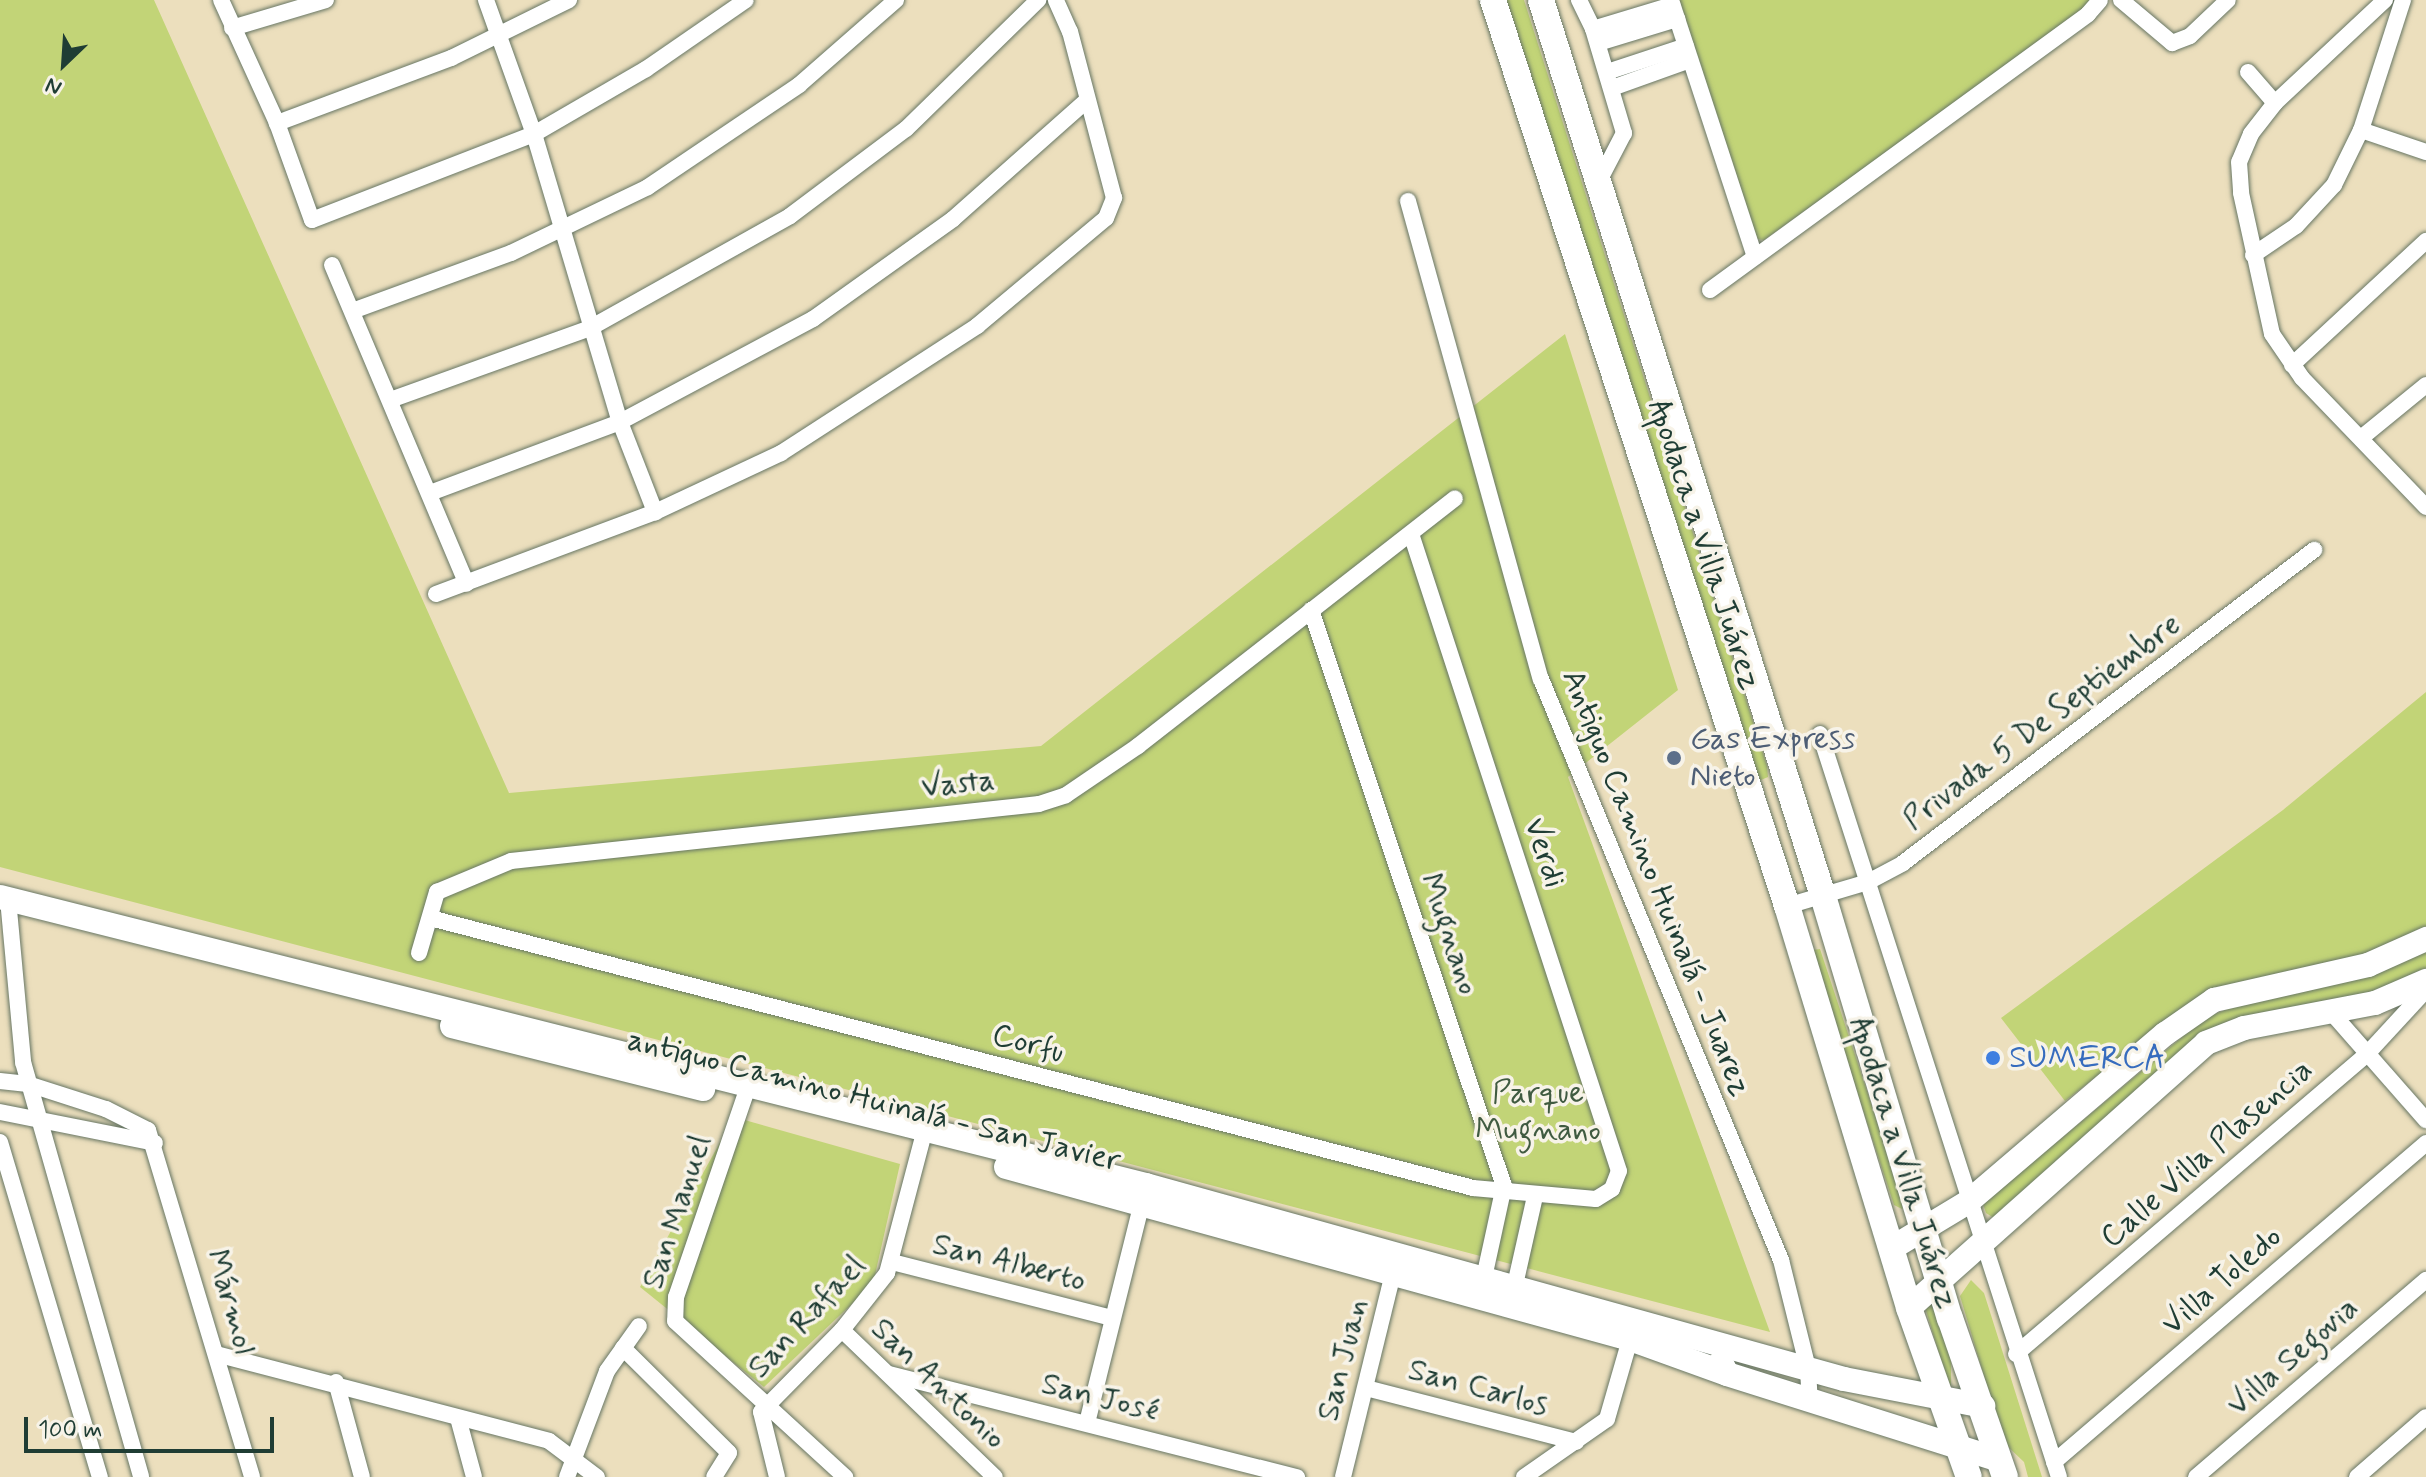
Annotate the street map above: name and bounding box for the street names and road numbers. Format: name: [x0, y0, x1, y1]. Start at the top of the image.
street label: Apodaca a Villa Juárez: [1640, 397, 1768, 693]
street label: Privada 5 De Septiembre: [1894, 604, 2190, 840]
street label: Antiguo Camino Huinalá - Juarez: [1553, 665, 1759, 1101]
street label: Vasta: [919, 761, 997, 807]
street label: Verdi: [1515, 813, 1573, 893]
street label: Mugnano: [1410, 868, 1488, 1000]
street label: Apodaca a Villa Juárez: [1841, 1014, 1965, 1312]
street label: Corfu: [988, 1016, 1068, 1072]
street label: antiguo Camino Huinalá - San Javier: [623, 1021, 1125, 1181]
street label: Calle Villa Plasencia: [2092, 1051, 2322, 1257]
street label: San Manuel: [635, 1132, 719, 1292]
street label: Villa Toledo: [2154, 1218, 2290, 1344]
street label: San Alberto: [927, 1225, 1091, 1301]
street label: Mármol: [197, 1245, 263, 1359]
street label: San Rafael: [743, 1250, 871, 1384]
street label: Villa Segovia: [2219, 1289, 2367, 1425]
street label: San Juan: [1309, 1294, 1377, 1426]
street label: San Antonio: [864, 1312, 1012, 1456]
street label: San Carlos: [1402, 1350, 1554, 1426]
street label: San José: [1037, 1365, 1163, 1431]

